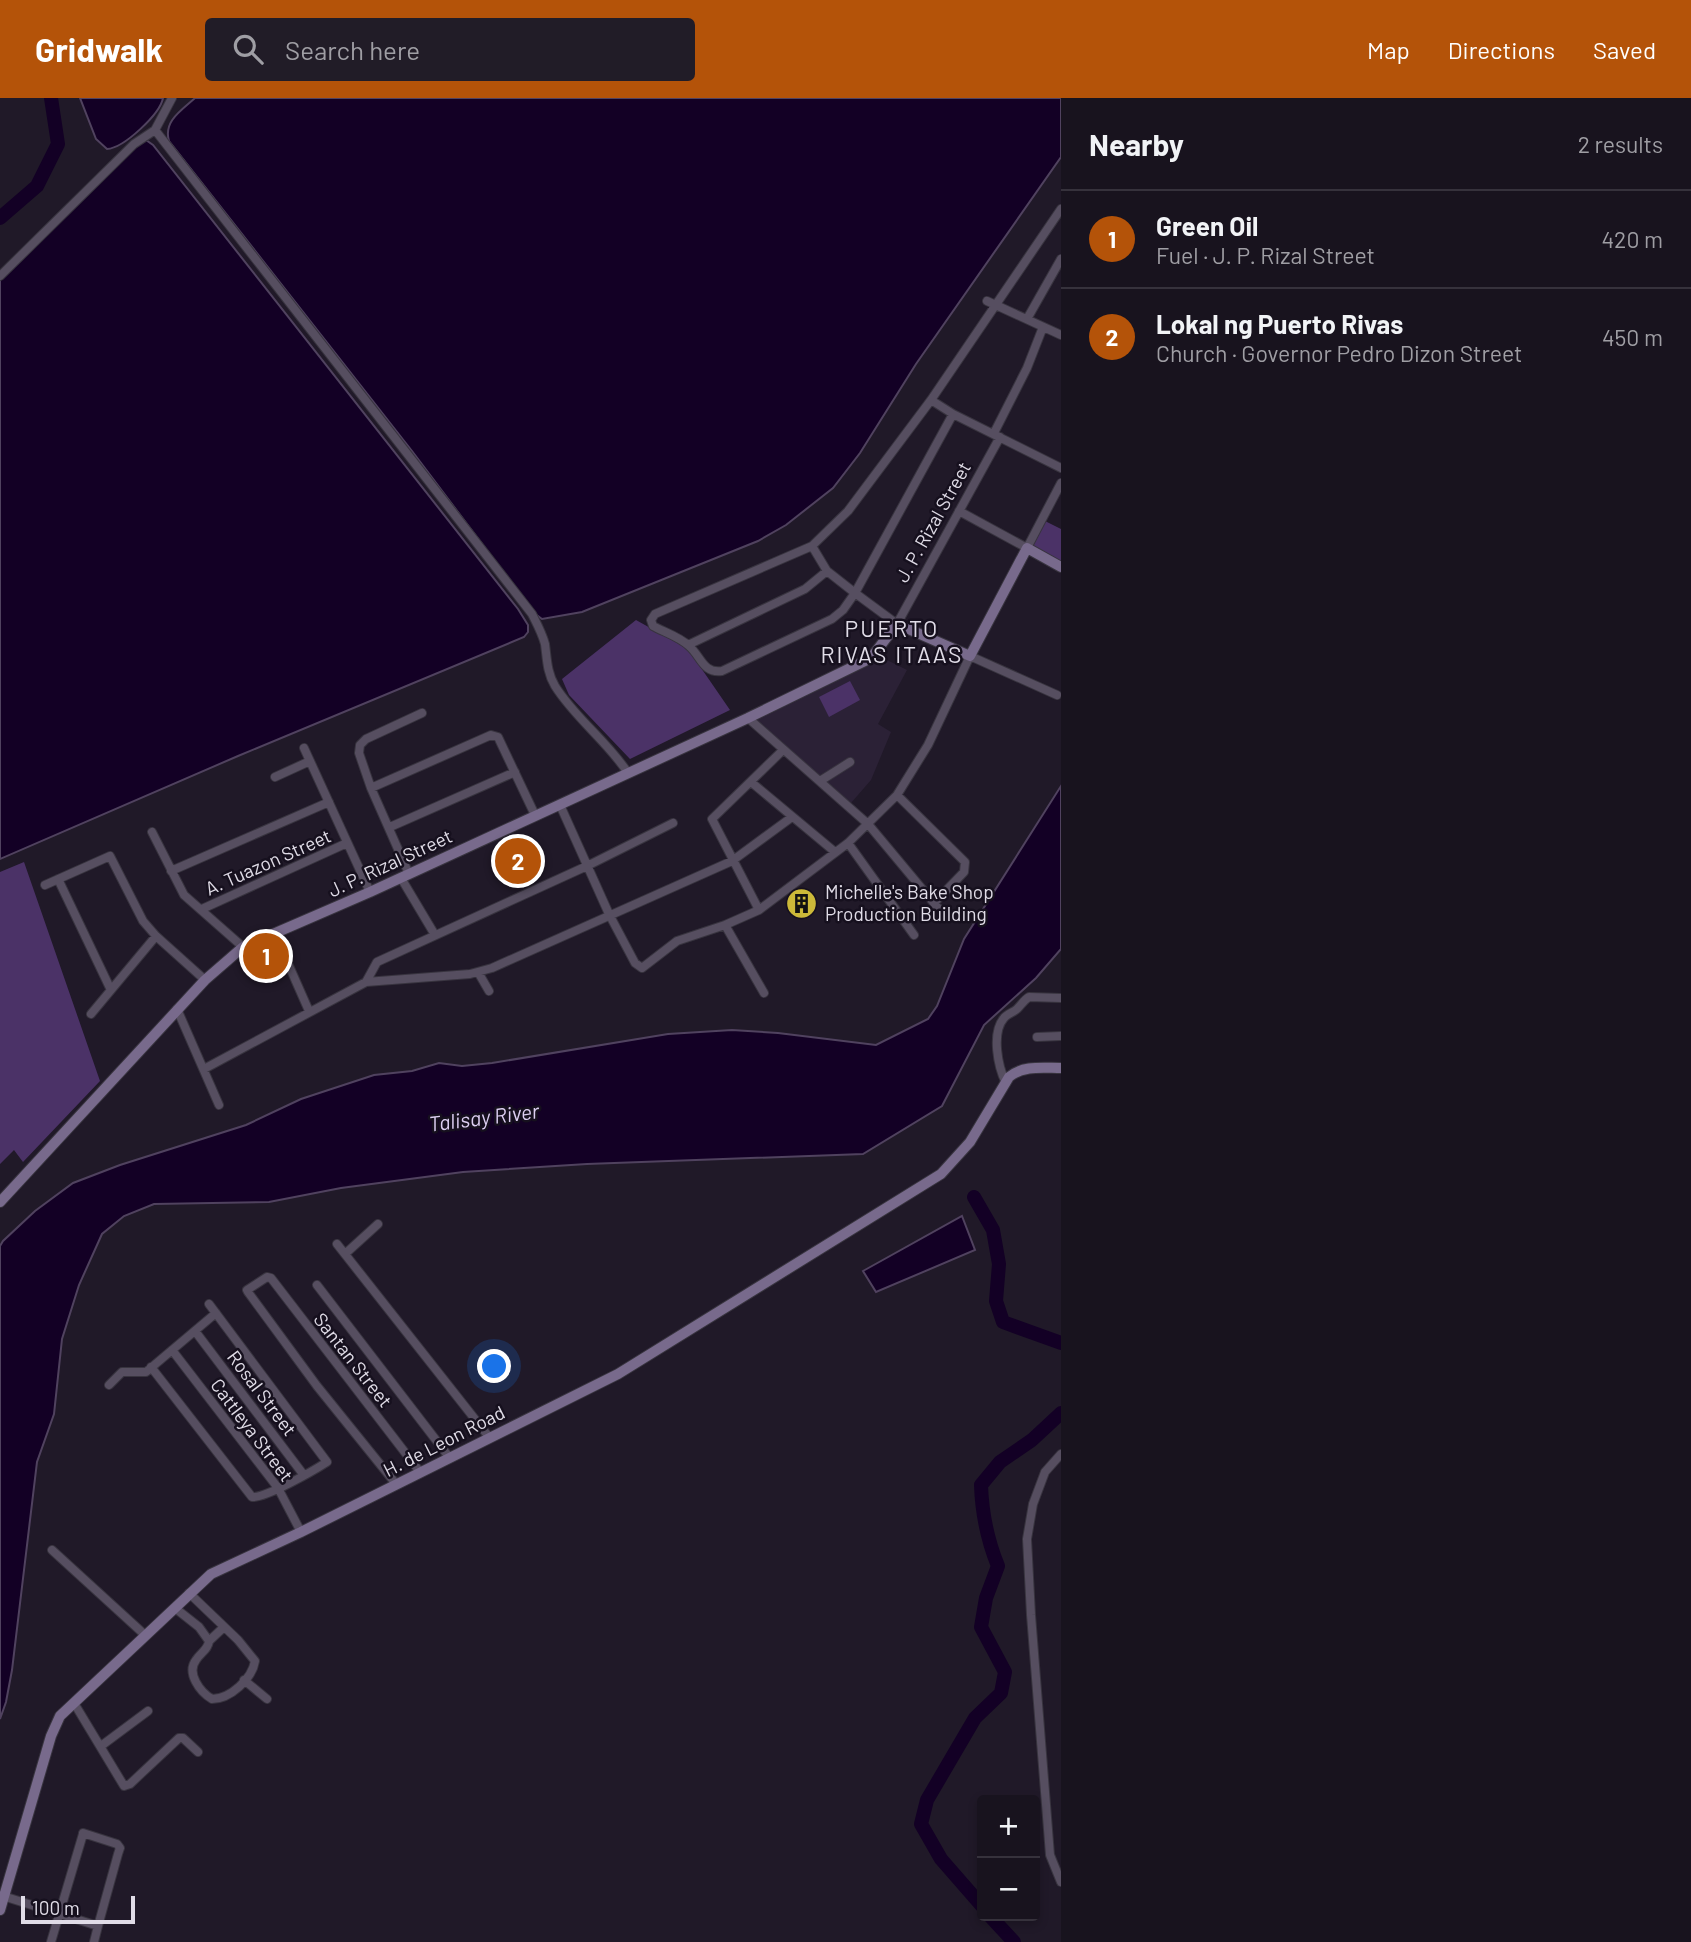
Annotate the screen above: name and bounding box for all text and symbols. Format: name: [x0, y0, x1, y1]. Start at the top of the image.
search box: [205, 18, 695, 81]
text: Gridwalk: [35, 29, 163, 69]
icon: search: [229, 30, 267, 68]
text: Search here: [285, 34, 420, 65]
text: Map: [1367, 35, 1410, 64]
text: Directions: [1448, 35, 1555, 64]
text: Saved: [1593, 35, 1656, 64]
text: Nearby: [1089, 126, 1184, 162]
text: 2 results: [1578, 130, 1663, 158]
text: Green Oil: [1156, 210, 1258, 241]
text: 1: [1108, 225, 1116, 253]
text: 420 m: [1601, 225, 1663, 253]
text: Fuel · J. P. Rizal Street: [1156, 241, 1375, 269]
text: Lokal ng Puerto Rivas: [1156, 308, 1403, 339]
text: 2: [1106, 323, 1118, 351]
text: 450 m: [1602, 323, 1663, 351]
text: Church · Governor Pedro Dizon Street: [1156, 339, 1522, 367]
street label: J. P. Rizal Street: [890, 458, 975, 586]
district label: PUERTO RIVAS ITAAS: [821, 614, 963, 668]
street label: A. Tuazon Street: [201, 824, 334, 900]
street label: J. P. Rizal Street: [324, 824, 455, 901]
pin: 2: [495, 835, 541, 887]
place label: Michelle's Bake Shop Production Building: [825, 880, 994, 925]
building icon: Michelle's Bake Shop Production Building: [785, 886, 819, 920]
pin: 1: [243, 930, 289, 982]
water label: Talisay River: [427, 1097, 541, 1136]
street label: Santan Street: [309, 1308, 397, 1412]
street label: Rosal Street: [223, 1346, 302, 1440]
your location: [477, 1349, 511, 1383]
street label: Cattleya Street: [206, 1374, 299, 1486]
street label: H. de Leon Road: [379, 1400, 508, 1481]
map controls: [977, 1795, 1040, 1921]
button: +: [977, 1795, 1040, 1858]
button: −: [977, 1858, 1040, 1921]
scale bar: [21, 1893, 135, 1925]
text: 100 m: [32, 1896, 80, 1919]

